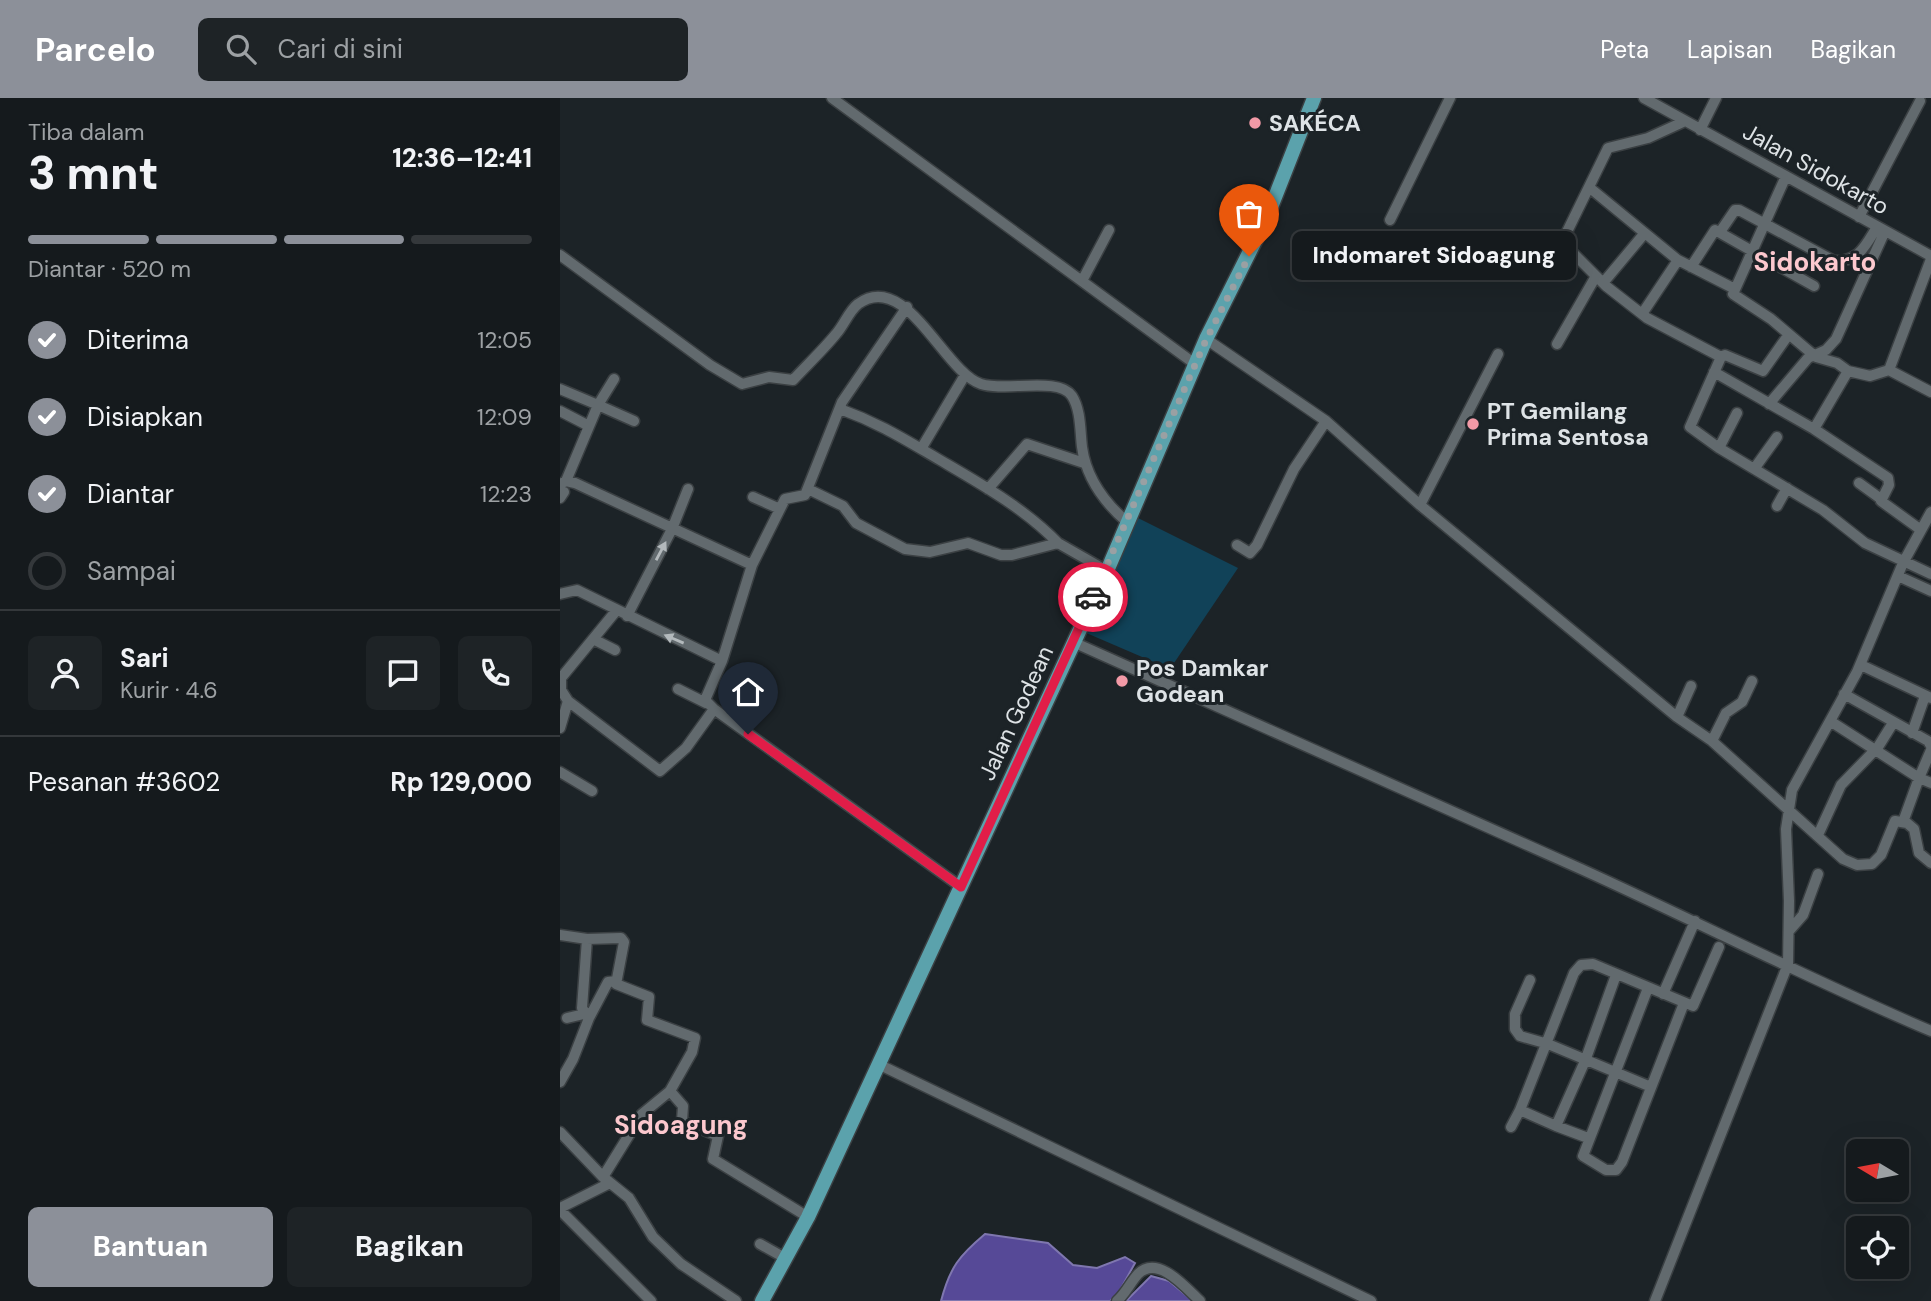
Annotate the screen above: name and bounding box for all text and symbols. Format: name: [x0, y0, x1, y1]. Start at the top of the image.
search box: [198, 18, 688, 81]
text: Parcelo: [35, 28, 156, 71]
icon: search: [222, 30, 260, 68]
text: Cari di sini: [278, 32, 403, 66]
text: Peta: [1600, 34, 1649, 65]
text: Lapisan: [1687, 34, 1772, 65]
text: Bagikan: [1810, 34, 1896, 65]
place label: SAKÉCA: [1269, 108, 1361, 138]
marker: SAKÉCA: [1247, 115, 1263, 131]
street label: Jalan Sidokarto: [1738, 116, 1894, 222]
text: Tiba dalam: [28, 117, 145, 147]
text: 12:36–12:41: [392, 141, 532, 175]
text: 3 mnt: [28, 143, 159, 203]
pin: [1219, 184, 1279, 256]
icon: bag: [1230, 195, 1268, 233]
callout: Indomaret Sidoagung: [1291, 232, 1575, 280]
text: Indomaret Sidoagung: [1313, 240, 1555, 270]
district label: Sidokarto: [1754, 245, 1876, 279]
text: Diantar · 520 m: [28, 254, 191, 284]
icon: check: [28, 321, 66, 359]
text: Diterima: [87, 323, 189, 357]
text: 12:05: [477, 325, 532, 355]
place label: PT Gemilang Prima Sentosa: [1487, 396, 1649, 452]
icon: check: [28, 398, 66, 436]
text: Disiapkan: [87, 400, 203, 434]
text: 12:09: [477, 402, 532, 432]
marker: PT Gemilang Prima Sentosa: [1465, 416, 1481, 432]
icon: check: [28, 475, 66, 513]
text: Diantar: [87, 477, 174, 511]
text: 12:23: [480, 479, 532, 509]
one-way arrow: [655, 541, 667, 561]
text: Sampai: [87, 554, 176, 588]
courier: [1058, 562, 1128, 632]
icon: car: [1074, 578, 1112, 616]
one-way arrow: [664, 633, 684, 645]
button: person: [28, 636, 102, 710]
button: chat: [366, 636, 440, 710]
button: phone: [458, 636, 532, 710]
text: Sari: [120, 641, 169, 675]
street label: Jalan Godean: [972, 641, 1060, 785]
place label: Pos Damkar Godean: [1136, 653, 1268, 709]
pin: [718, 662, 778, 734]
icon: home: [729, 673, 767, 711]
marker: Pos Damkar Godean: [1114, 673, 1130, 689]
text: Kurir · 4.6: [120, 675, 218, 705]
text: Pesanan #3602: [28, 765, 220, 799]
text: Rp 129,000: [390, 765, 532, 799]
district label: Sidoagung: [614, 1108, 748, 1142]
north arrow: [1846, 1139, 1909, 1202]
map controls: [1846, 1139, 1909, 1279]
button: Bantuan: [28, 1207, 273, 1287]
button: Bagikan: [287, 1207, 532, 1287]
button: locate: [1846, 1216, 1909, 1279]

